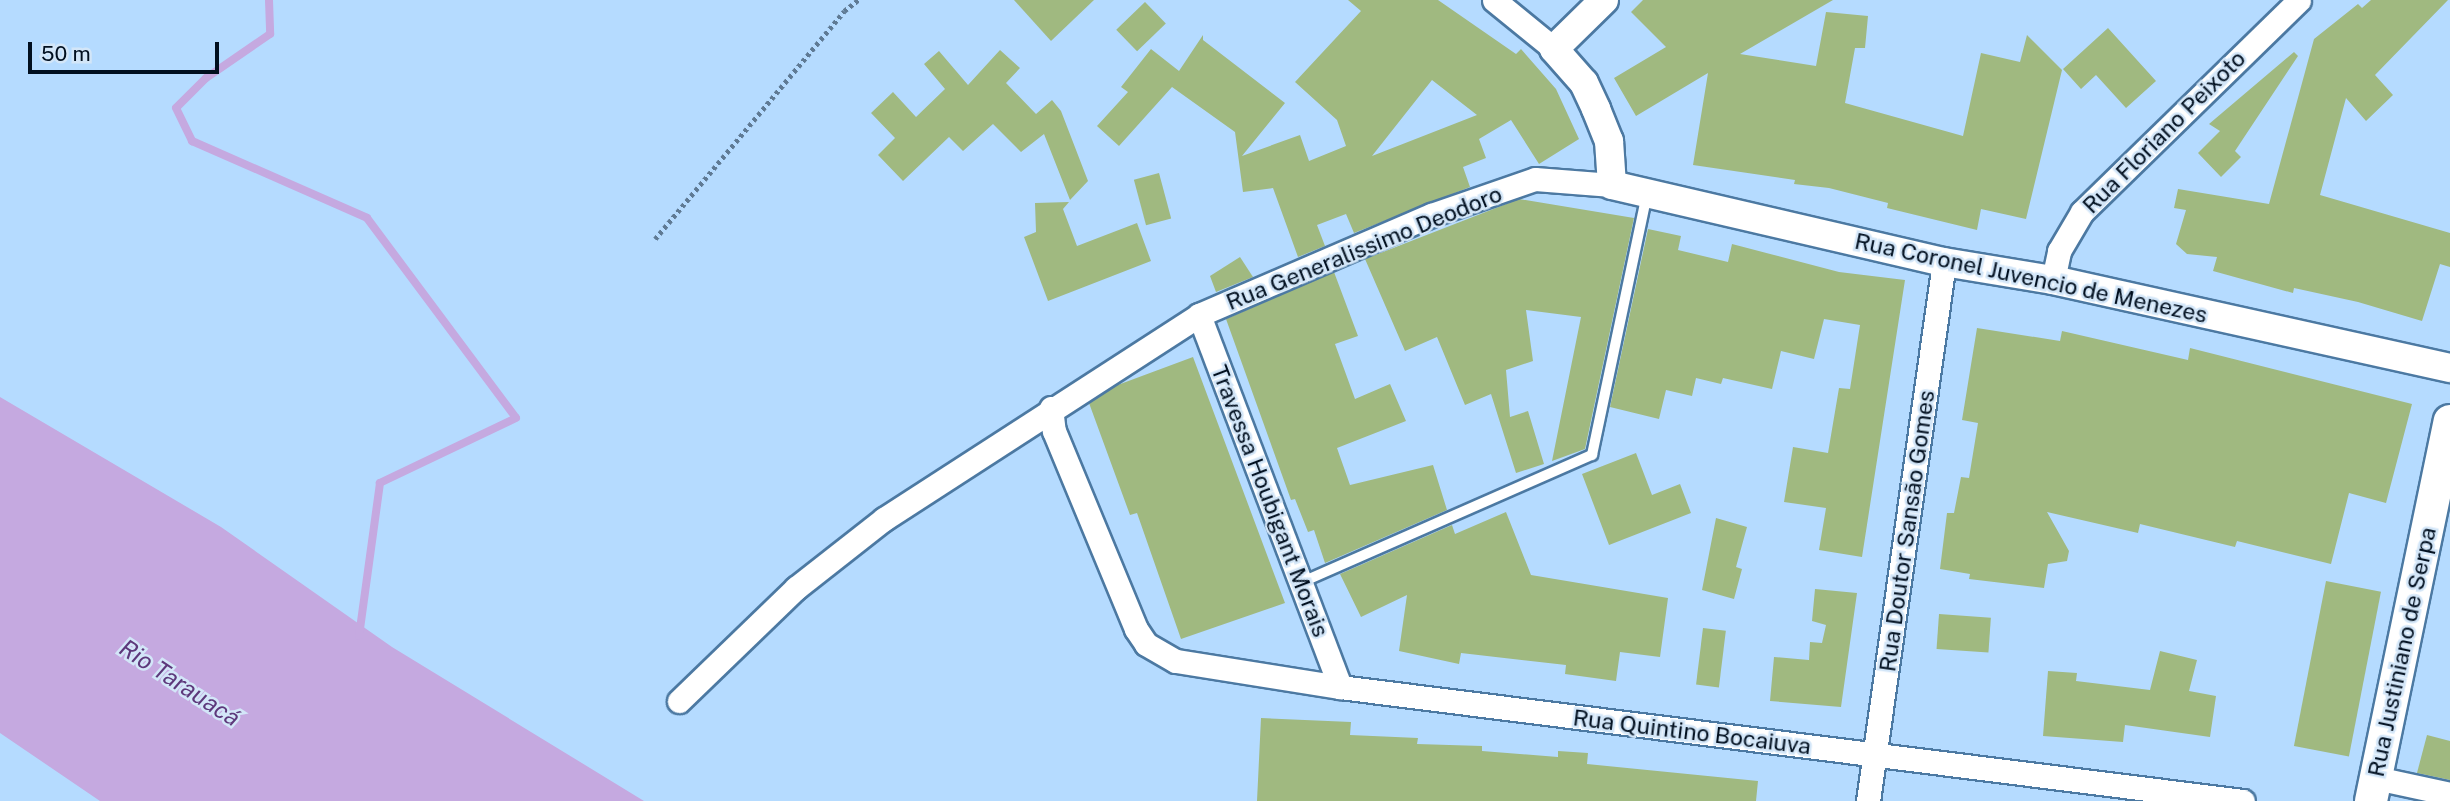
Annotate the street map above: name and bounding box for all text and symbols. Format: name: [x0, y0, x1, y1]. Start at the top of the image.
scale bar: [32, 28, 222, 72]
text: 50 m: [41, 41, 91, 66]
street label: Rua Floriano Peixoto: [2077, 45, 2251, 219]
street label: Rua Generalissimo Deodoro: [1222, 180, 1506, 316]
street label: Rua Coronel Juvencio de Menezes: [1852, 227, 2210, 329]
street label: Travessa Houbigant Morais: [1205, 361, 1335, 641]
street label: Rua Doutor Sansão Gomes: [1874, 388, 1940, 674]
street label: Rua Justiniano de Serpa: [2362, 524, 2442, 780]
water label: Rio Tarauacá: [114, 633, 246, 733]
street label: Rua Quintino Bocaiuva: [1571, 704, 1813, 760]

